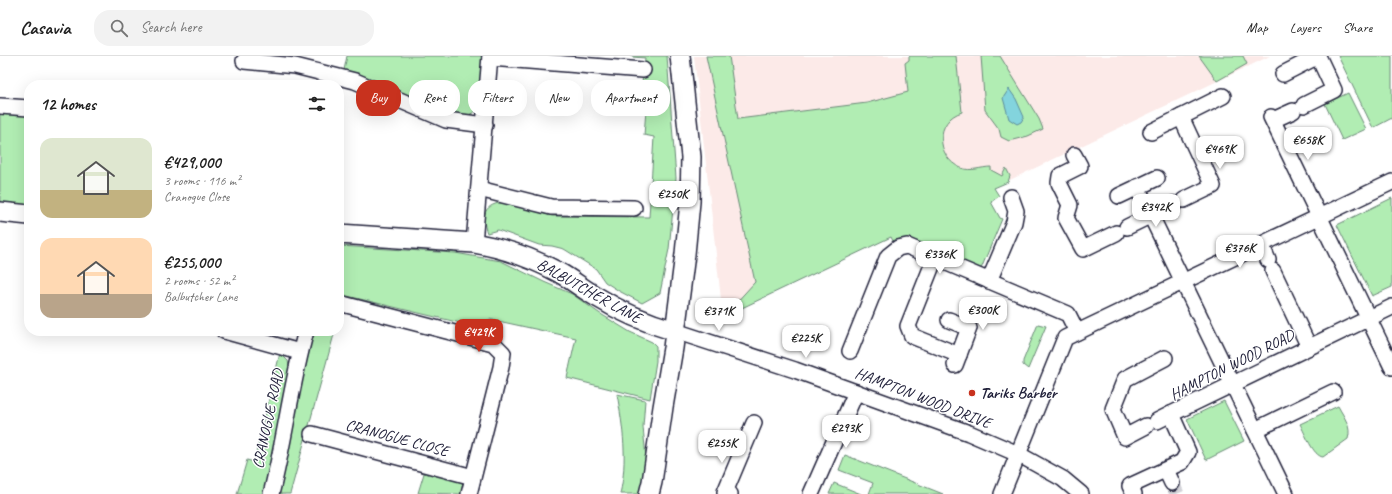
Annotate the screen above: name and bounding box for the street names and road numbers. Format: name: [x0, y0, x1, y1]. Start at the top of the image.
street label: BALBUTCHER LANE: [533, 254, 647, 329]
street label: HAMPTON WOOD ROAD: [1167, 324, 1299, 405]
street label: HAMPTON WOOD DRIVE: [852, 363, 996, 434]
street label: CRANOGUE ROAD: [248, 366, 289, 470]
street label: CRANOGUE CLOSE: [343, 415, 453, 462]

